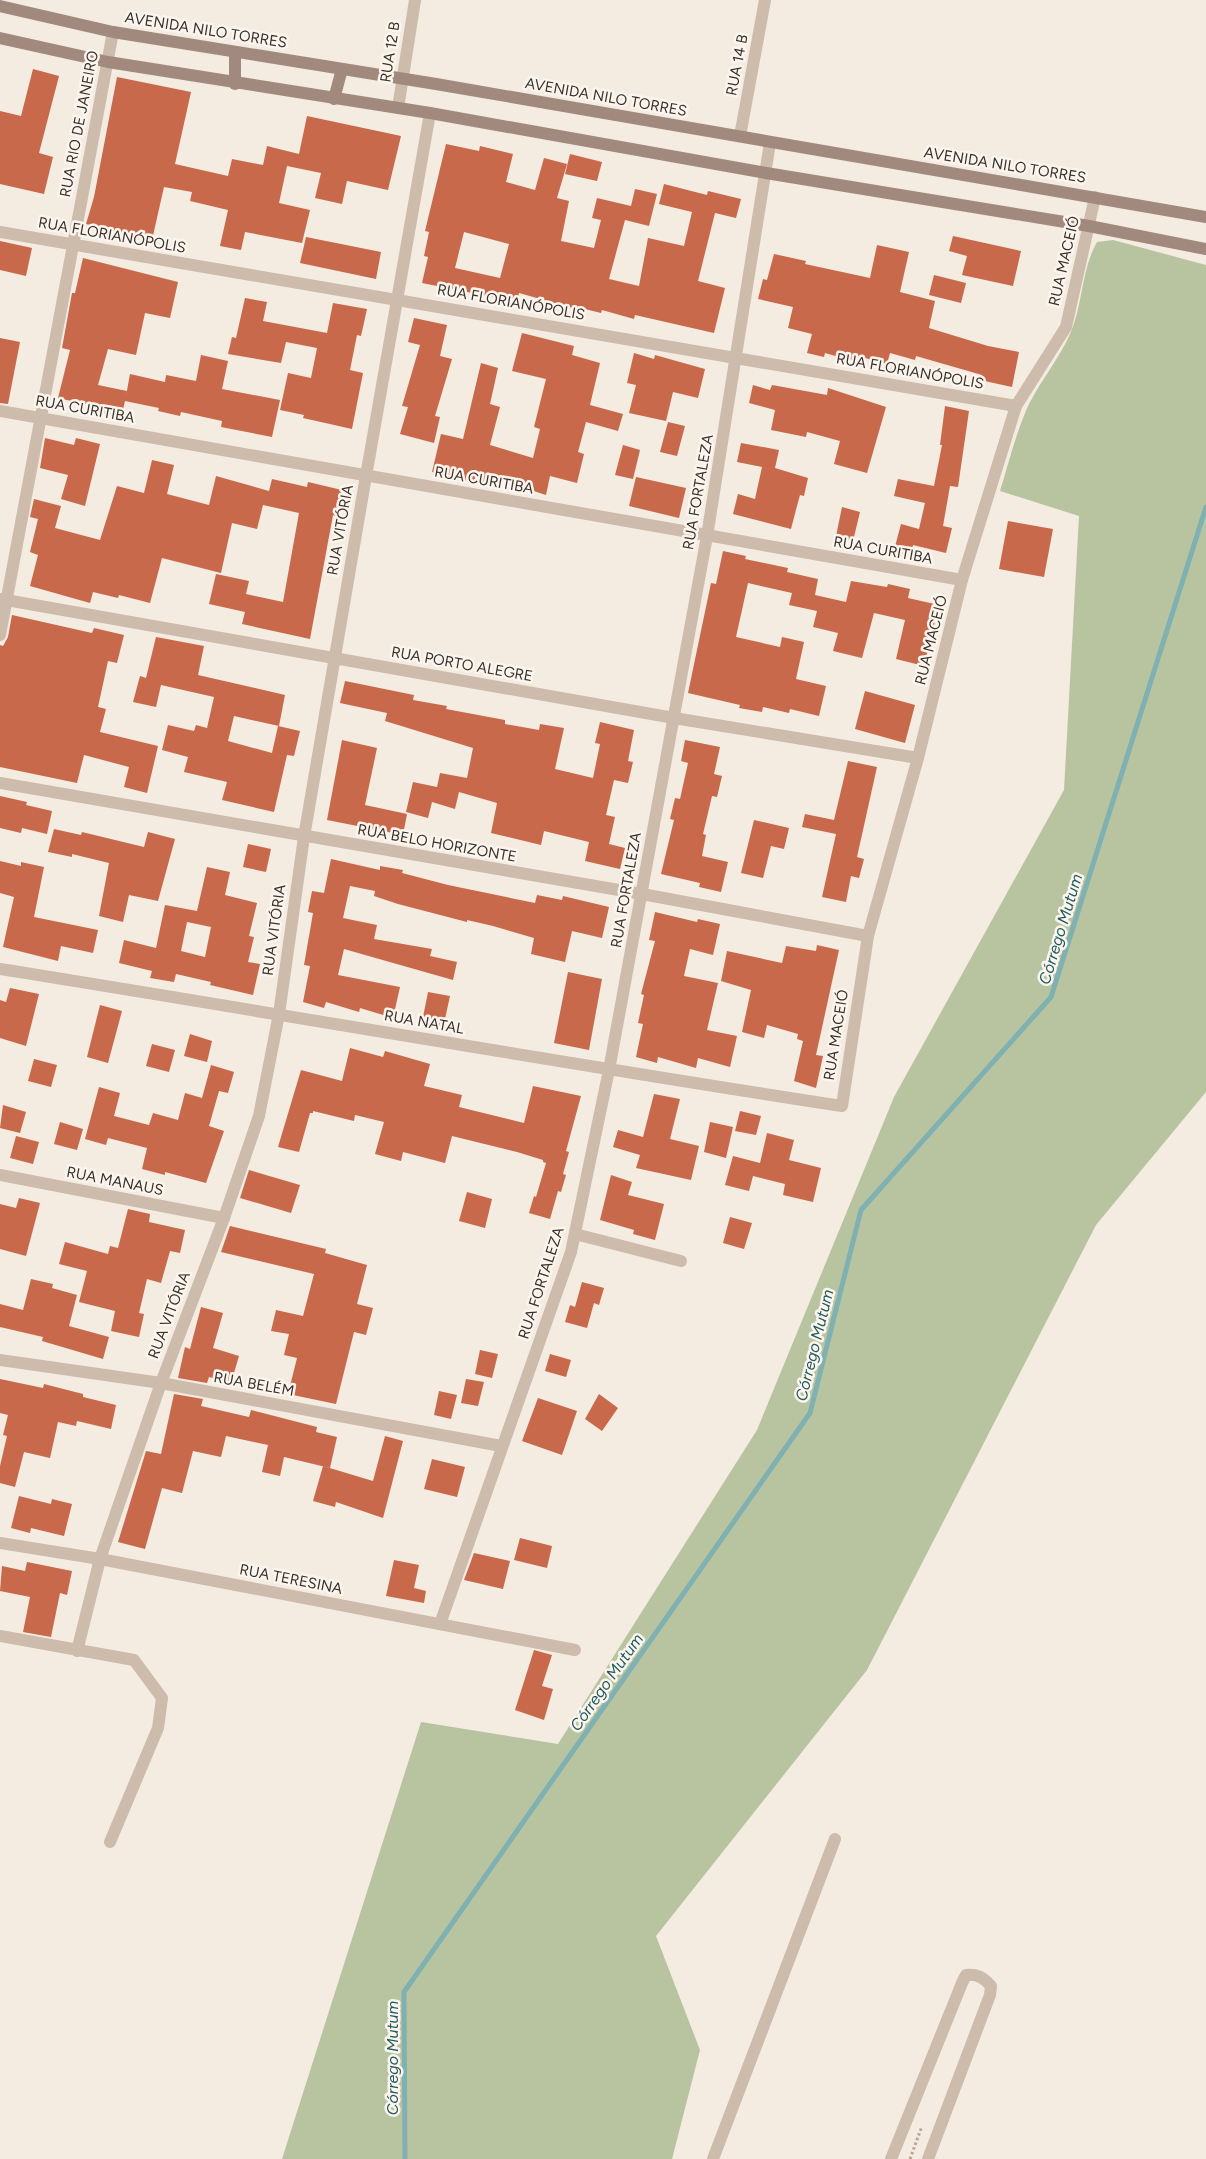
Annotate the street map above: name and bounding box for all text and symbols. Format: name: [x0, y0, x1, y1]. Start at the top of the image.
street label: AVENIDA NILO TORRES: [124, 8, 288, 52]
street label: RUA 12 B: [376, 20, 404, 84]
street label: RUA 14 B: [722, 33, 752, 97]
street label: RUA RIO DE JANEIRO: [56, 49, 102, 199]
street label: AVENIDA NILO TORRES: [524, 74, 688, 120]
street label: AVENIDA NILO TORRES: [923, 143, 1087, 187]
street label: RUA FLORIANÓPOLIS: [37, 213, 187, 257]
street label: RUA MACEIÓ: [1045, 214, 1083, 308]
street label: RUA FLORIANÓPOLIS: [436, 280, 586, 324]
street label: RUA FLORIANÓPOLIS: [835, 349, 985, 393]
street label: RUA CURITIBA: [34, 391, 136, 427]
street label: RUA FORTALEZA: [679, 433, 717, 551]
street label: RUA CURITIBA: [433, 462, 535, 498]
street label: RUA VITÓRIA: [323, 483, 357, 577]
street label: RUA CURITIBA: [832, 532, 934, 568]
street label: RUA MACEIÓ: [911, 593, 951, 687]
street label: RUA PORTO ALEGRE: [390, 643, 534, 685]
street label: RUA BELO HORIZONTE: [356, 820, 518, 866]
street label: RUA FORTALEZA: [607, 831, 645, 949]
water label: Córrego Mutum: [1035, 871, 1086, 987]
street label: RUA VITÓRIA: [259, 883, 289, 977]
street label: RUA MACEIÓ: [820, 988, 852, 1082]
street label: RUA NATAL: [383, 1006, 465, 1038]
street label: RUA MANAUS: [65, 1163, 165, 1199]
street label: RUA FORTALEZA: [514, 1225, 568, 1341]
street label: RUA VITÓRIA: [144, 1269, 194, 1361]
water label: Córrego Mutum: [791, 1287, 838, 1403]
street label: RUA BELÉM: [212, 1368, 296, 1400]
street label: RUA TERESINA: [238, 1560, 344, 1598]
water label: Córrego Mutum: [566, 1630, 647, 1735]
water label: Córrego Mutum: [383, 2000, 402, 2115]

